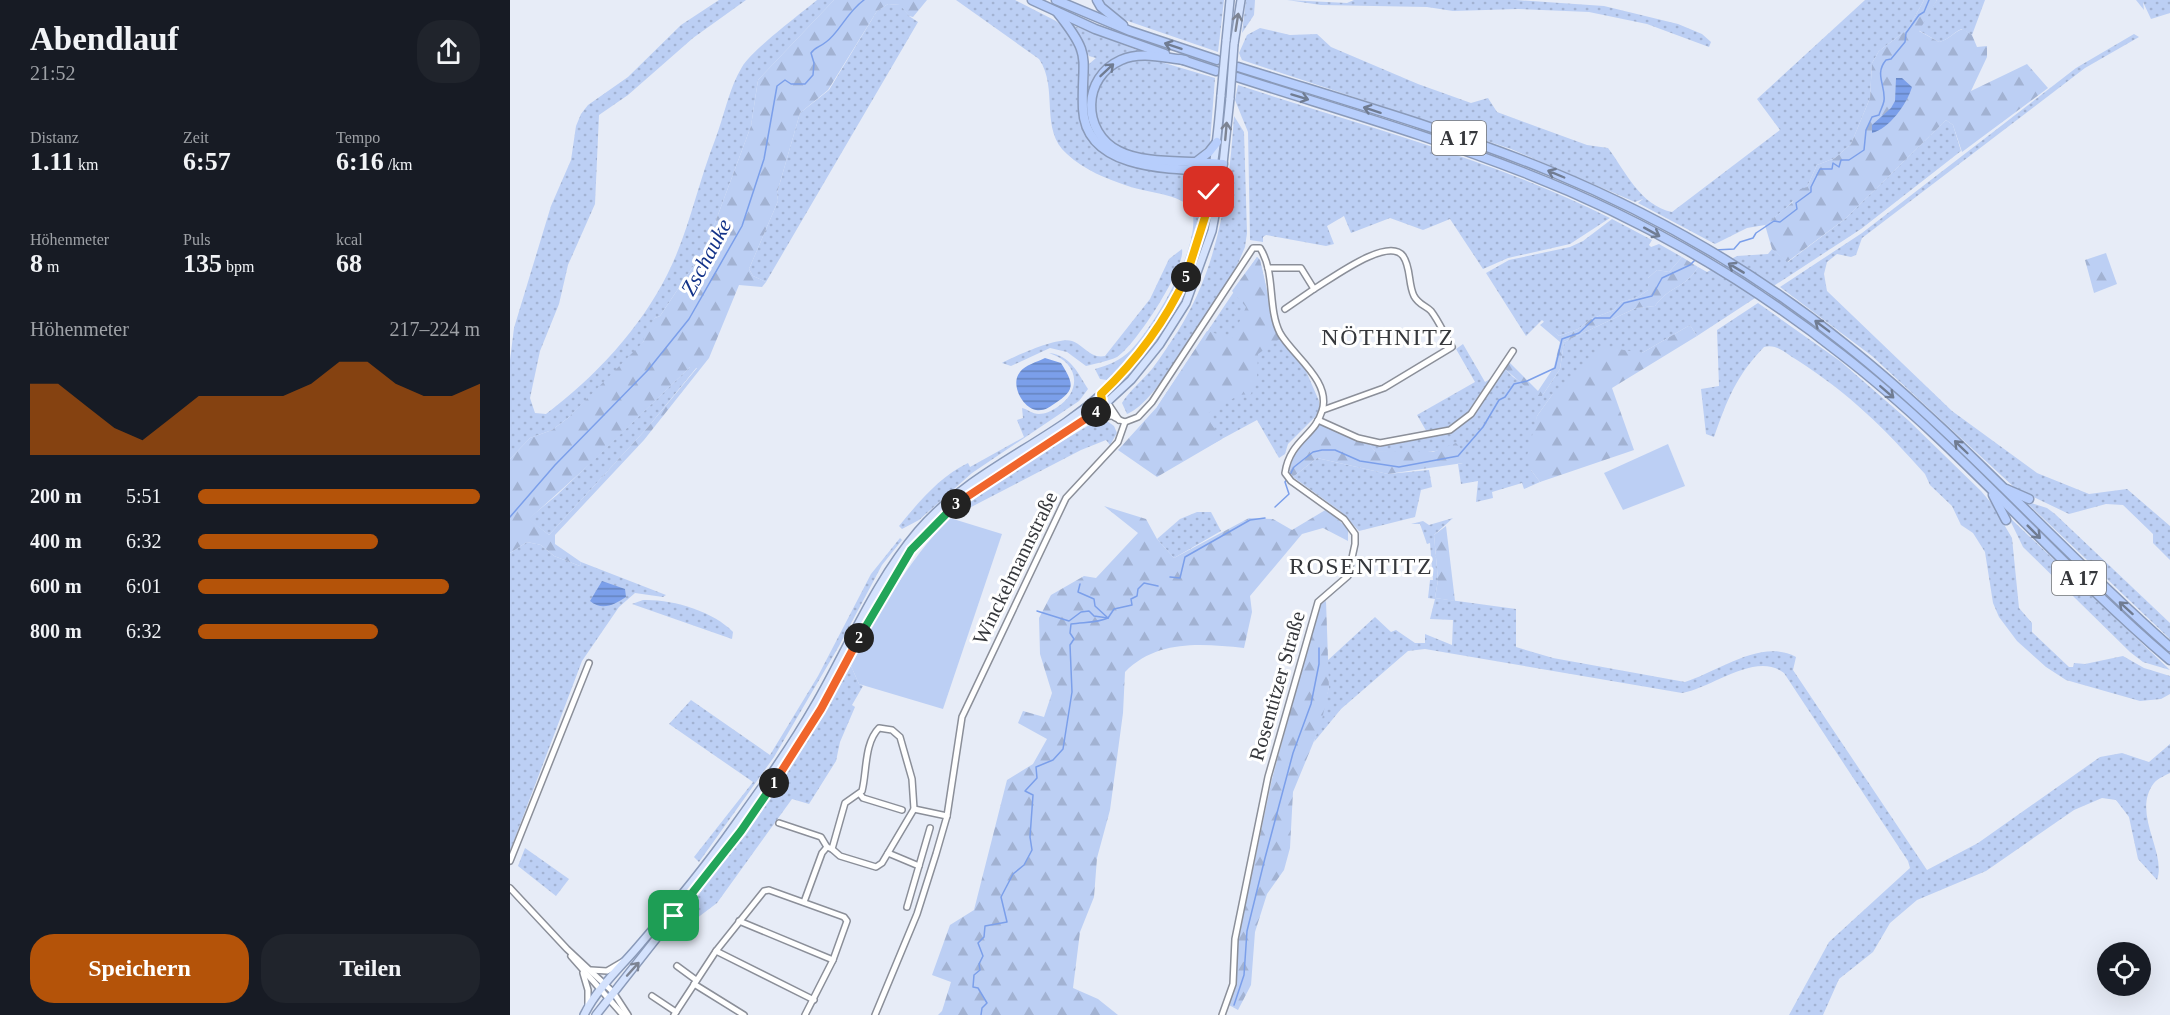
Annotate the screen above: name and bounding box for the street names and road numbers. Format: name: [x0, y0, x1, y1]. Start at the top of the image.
road number: A 17: [1432, 121, 1486, 155]
street label: Winckelmannstraße: [968, 488, 1062, 648]
road number: A 17: [2052, 561, 2106, 595]
street label: Rosentitzer Straße: [1244, 608, 1310, 764]

